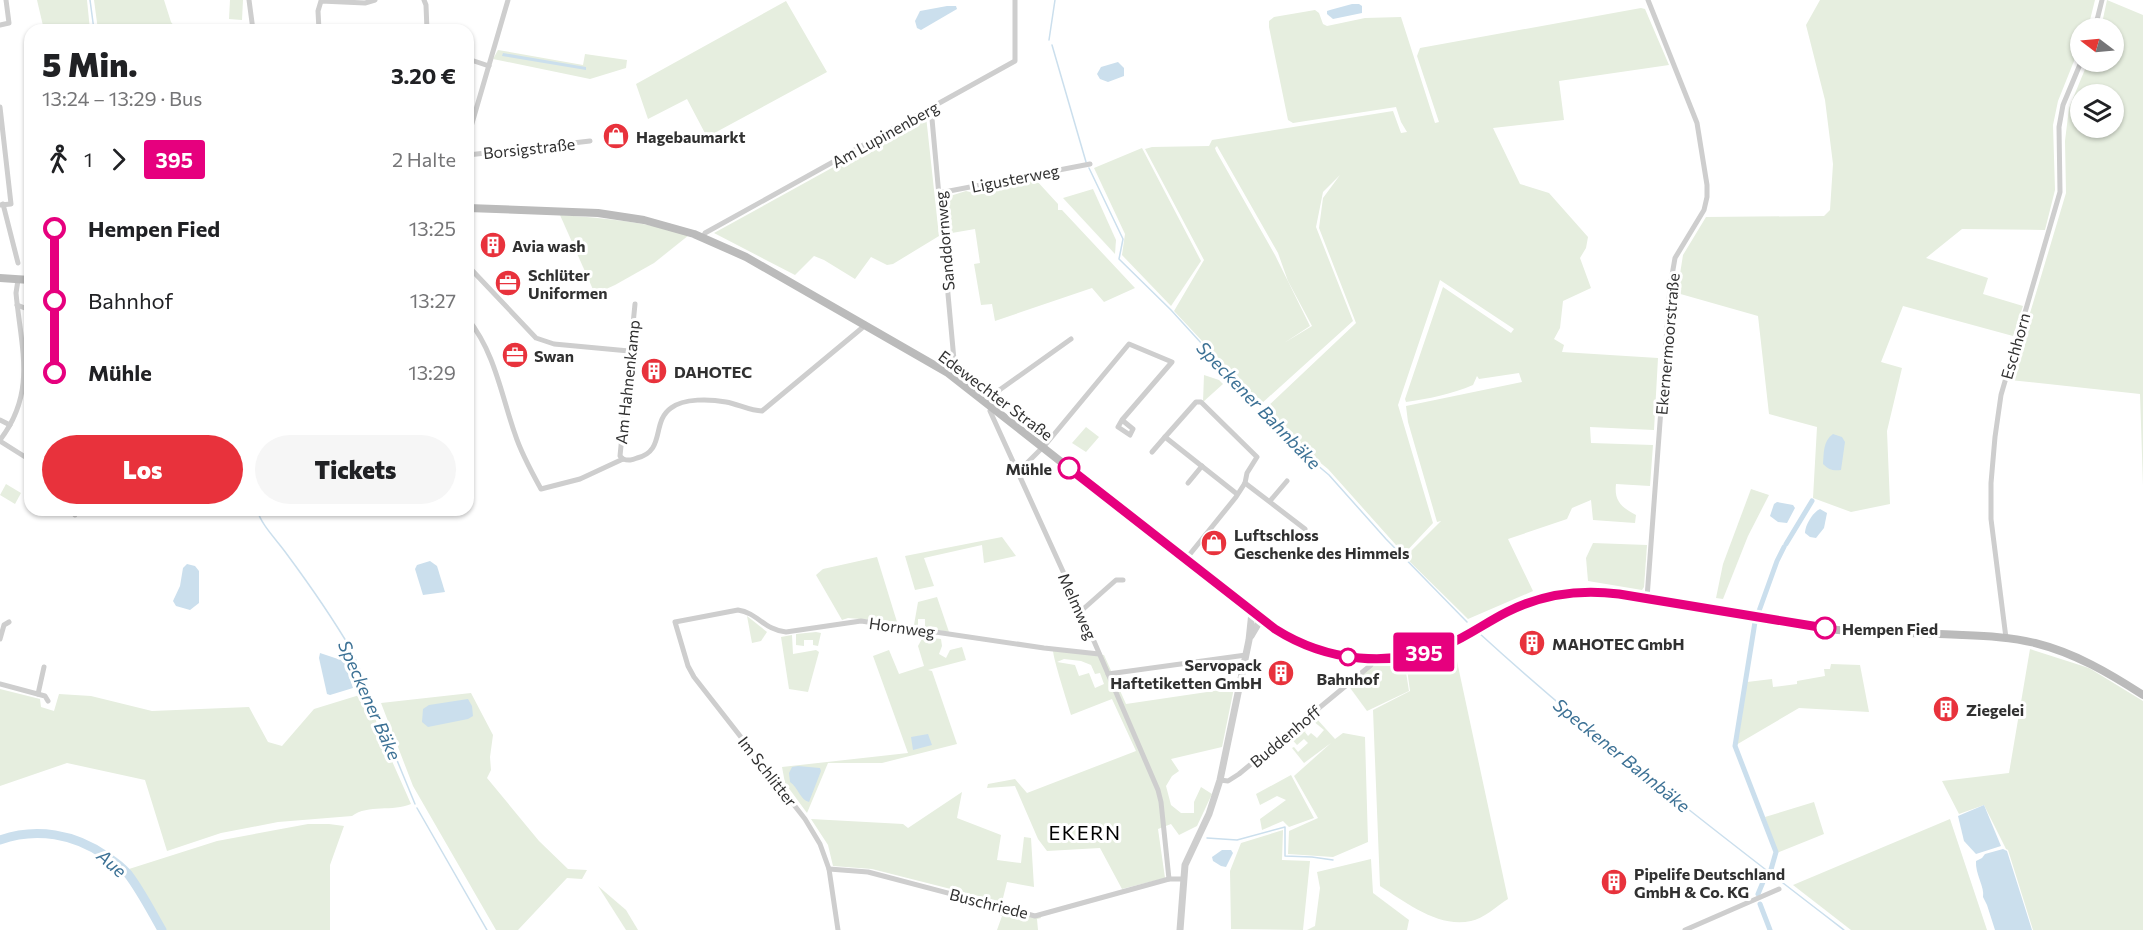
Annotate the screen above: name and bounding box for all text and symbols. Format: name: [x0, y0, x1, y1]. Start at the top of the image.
north arrow: [2070, 18, 2124, 72]
map controls: [2070, 18, 2124, 138]
text: 5 Min.: [42, 43, 138, 84]
text: 3.20 €: [391, 62, 456, 89]
button: layers: [2070, 84, 2124, 138]
text: 13:24 – 13:29 · Bus: [42, 86, 202, 110]
street label: Am Lupinenberg: [828, 97, 942, 171]
shop icon: Hagebaumarkt: [601, 121, 631, 151]
place label: Hagebaumarkt: [636, 127, 746, 146]
street label: Borsigstraße: [482, 134, 576, 162]
icon: walk: [42, 143, 75, 176]
icon: forward: [102, 143, 135, 176]
text: 1: [84, 147, 93, 171]
text: 395: [156, 147, 193, 172]
text: 2 Halte: [392, 147, 456, 171]
street label: Ligusterweg: [969, 160, 1061, 196]
street label: Sanddornweg: [930, 190, 958, 292]
text: Hempen Fied: [88, 215, 220, 242]
text: 13:25: [409, 216, 456, 240]
building icon: Avia wash: [478, 230, 508, 260]
place label: Avia wash: [512, 236, 586, 255]
place label: Schlüter Uniformen: [528, 265, 607, 302]
office icon: Schlüter Uniformen: [493, 268, 523, 298]
street label: Ekernermoorstraße: [1651, 272, 1683, 416]
text: Bahnhof: [88, 287, 173, 314]
text: 13:27: [410, 288, 456, 312]
street label: Eschhorn: [1996, 311, 2034, 381]
street label: Am Hahnenkamp: [611, 319, 643, 445]
water label: Speckener Bahnbäke: [1192, 336, 1326, 474]
office icon: Swan: [500, 340, 530, 370]
place label: Swan: [534, 346, 574, 365]
street label: Edewechter Straße: [935, 346, 1057, 444]
building icon: DAHOTEC: [639, 356, 669, 386]
text: Mühle: [88, 359, 152, 386]
text: 13:29: [408, 360, 456, 384]
place label: DAHOTEC: [674, 362, 752, 381]
button: Los: [42, 435, 243, 504]
button: Tickets: [255, 435, 456, 504]
marker: Mühle: [1058, 457, 1080, 479]
place label: Mühle: [1006, 459, 1052, 478]
place label: Luftschloss Geschenke des Himmels: [1234, 525, 1409, 562]
shop icon: Luftschloss Geschenke des Himmels: [1199, 528, 1229, 558]
street label: Melmweg: [1055, 570, 1101, 643]
street label: Hornweg: [868, 613, 937, 641]
marker: Hempen Fied: [1814, 617, 1836, 639]
place label: Hempen Fied: [1842, 619, 1938, 638]
building icon: MAHOTEC GmbH: [1517, 628, 1547, 658]
line badge: 395: [1390, 632, 1458, 672]
place label: MAHOTEC GmbH: [1552, 634, 1685, 653]
water label: Speckener Bäke: [334, 637, 406, 764]
text: 395: [1405, 640, 1443, 665]
marker: Bahnhof: [1339, 648, 1357, 666]
place label: Servopack Haftetiketten GmbH: [1110, 655, 1263, 692]
building icon: Servopack Haftetiketten GmbH: [1266, 658, 1296, 688]
place label: Bahnhof: [1317, 669, 1380, 688]
water label: Speckener Bahnbäke: [1549, 693, 1695, 817]
building icon: Ziegelei: [1931, 694, 1961, 724]
place label: Ziegelei: [1966, 700, 2024, 719]
street label: Buddenhoff: [1246, 701, 1325, 771]
street label: Im Schlitter: [735, 732, 802, 810]
district label: EKERN: [1048, 820, 1122, 844]
water label: Aue: [92, 844, 132, 882]
place label: Pipelife Deutschland GmbH & Co. KG: [1634, 864, 1785, 901]
building icon: Pipelife Deutschland GmbH & Co. KG: [1599, 867, 1629, 897]
street label: Buschriede: [948, 884, 1030, 922]

